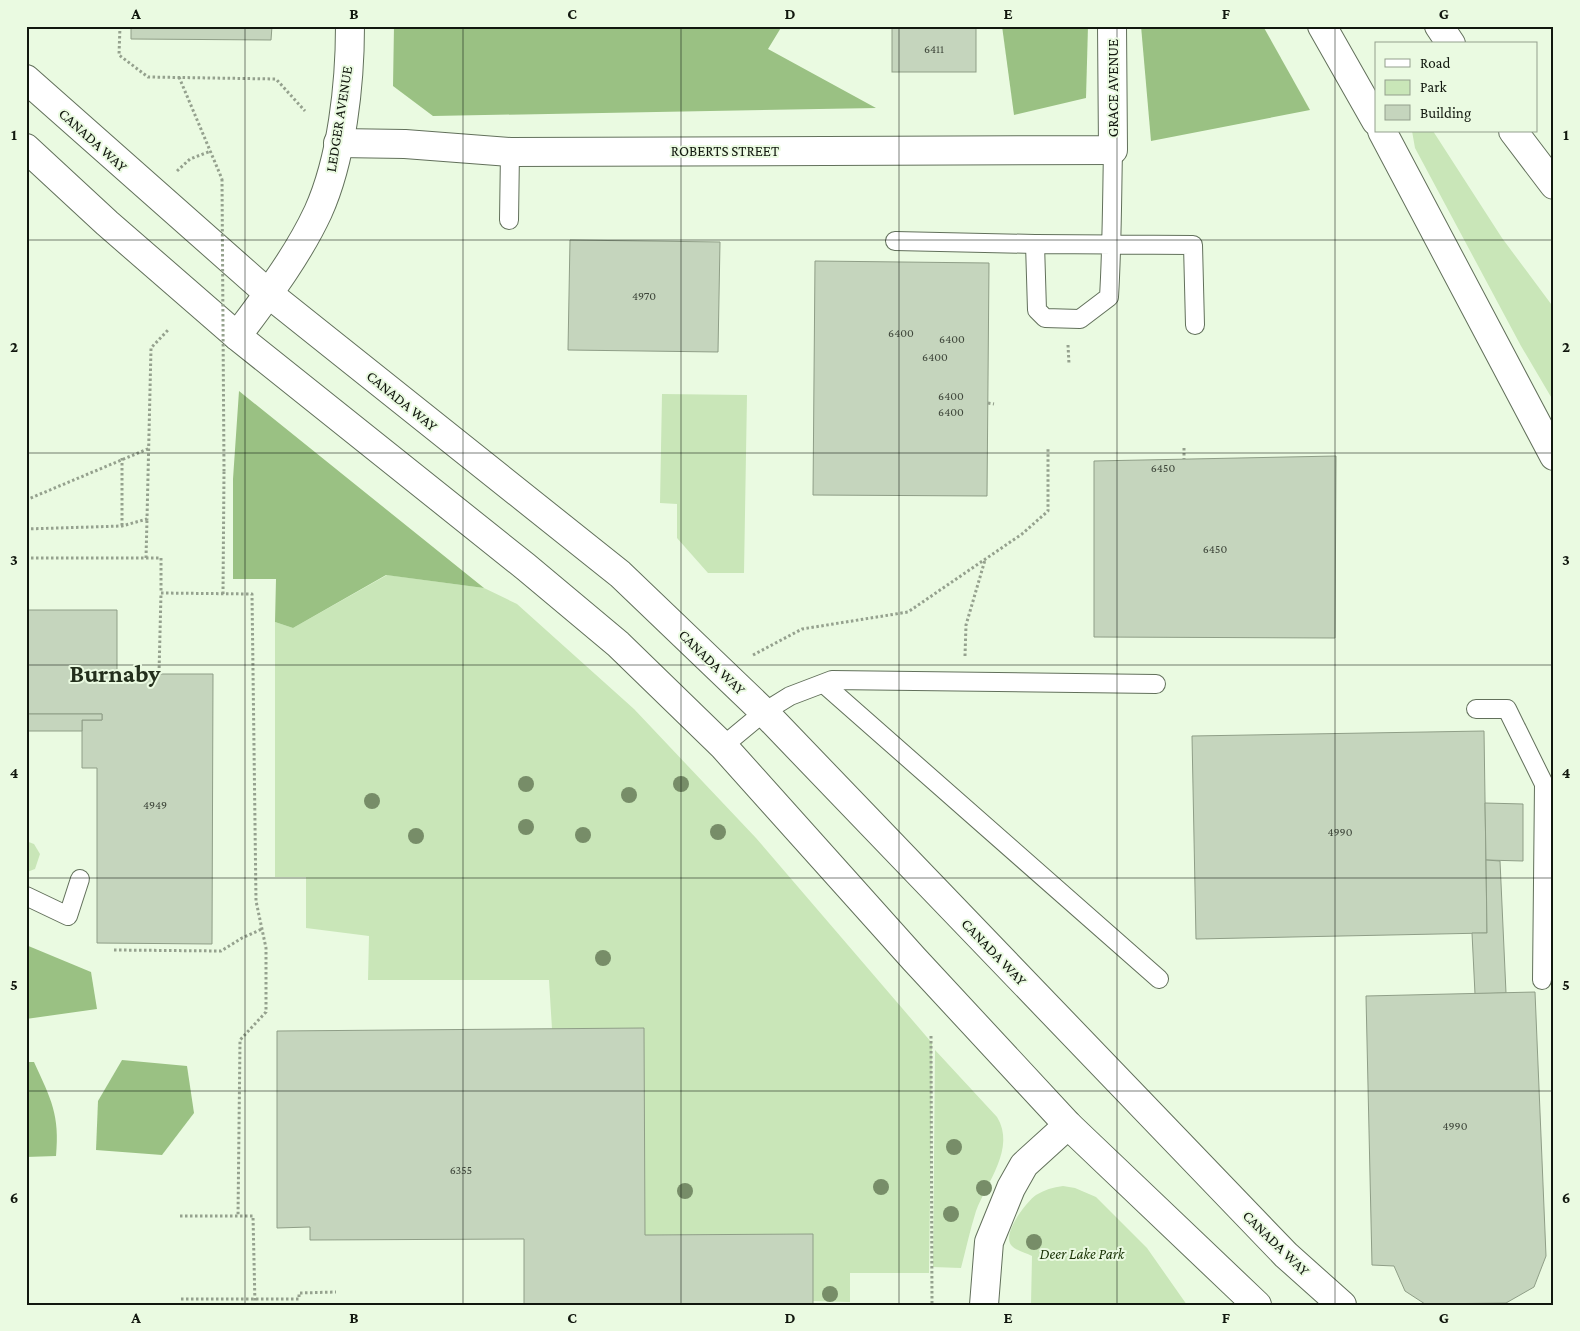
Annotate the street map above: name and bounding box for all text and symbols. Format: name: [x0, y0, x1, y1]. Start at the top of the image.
text: A: [130, 5, 141, 22]
text: B: [349, 5, 359, 22]
text: C: [567, 5, 577, 22]
text: D: [784, 5, 796, 22]
text: E: [1003, 5, 1013, 22]
text: F: [1222, 5, 1231, 22]
text: G: [1439, 5, 1449, 22]
street label: GRACE AVENUE: [1105, 39, 1121, 137]
house number: 6411: [924, 42, 944, 56]
legend: [1375, 42, 1538, 132]
text: Road: [1420, 55, 1451, 71]
street label: LEDGER AVENUE: [323, 65, 355, 173]
text: Park: [1420, 79, 1447, 95]
street label: CANADA WAY: [56, 105, 130, 175]
text: Building: [1420, 105, 1471, 122]
text: 1: [11, 126, 17, 143]
text: 1: [1563, 126, 1569, 143]
street label: ROBERTS STREET: [671, 143, 779, 159]
house number: 4970: [632, 289, 656, 303]
house number: 6400: [888, 326, 914, 340]
house number: 6400: [939, 332, 965, 346]
text: 2: [10, 338, 18, 355]
text: 2: [1562, 338, 1570, 355]
house number: 6400: [922, 350, 948, 364]
street label: CANADA WAY: [364, 368, 440, 434]
house number: 6400: [938, 389, 964, 403]
house number: 6400: [938, 405, 964, 419]
house number: 6450: [1151, 461, 1176, 475]
house number: 6450: [1203, 542, 1228, 556]
text: 3: [10, 551, 18, 568]
text: 3: [1562, 551, 1570, 568]
street label: CANADA WAY: [676, 626, 748, 698]
district label: Burnaby: [69, 660, 161, 687]
text: 4: [10, 764, 19, 781]
text: 4: [1562, 764, 1571, 781]
house number: 4949: [143, 798, 167, 812]
house number: 4990: [1328, 825, 1353, 839]
street label: CANADA WAY: [958, 916, 1030, 988]
text: 5: [10, 976, 18, 993]
text: 5: [1562, 976, 1570, 993]
house number: 4990: [1443, 1119, 1468, 1133]
house number: 6355: [450, 1163, 472, 1177]
text: 6: [10, 1189, 18, 1206]
text: 6: [1562, 1189, 1570, 1206]
street label: CANADA WAY: [1240, 1207, 1312, 1279]
park label: Deer Lake Park: [1040, 1246, 1126, 1262]
text: A: [130, 1309, 141, 1326]
text: B: [349, 1309, 359, 1326]
text: C: [567, 1309, 577, 1326]
text: D: [784, 1309, 796, 1326]
text: E: [1003, 1309, 1013, 1326]
text: F: [1222, 1309, 1231, 1326]
text: G: [1439, 1309, 1449, 1326]

